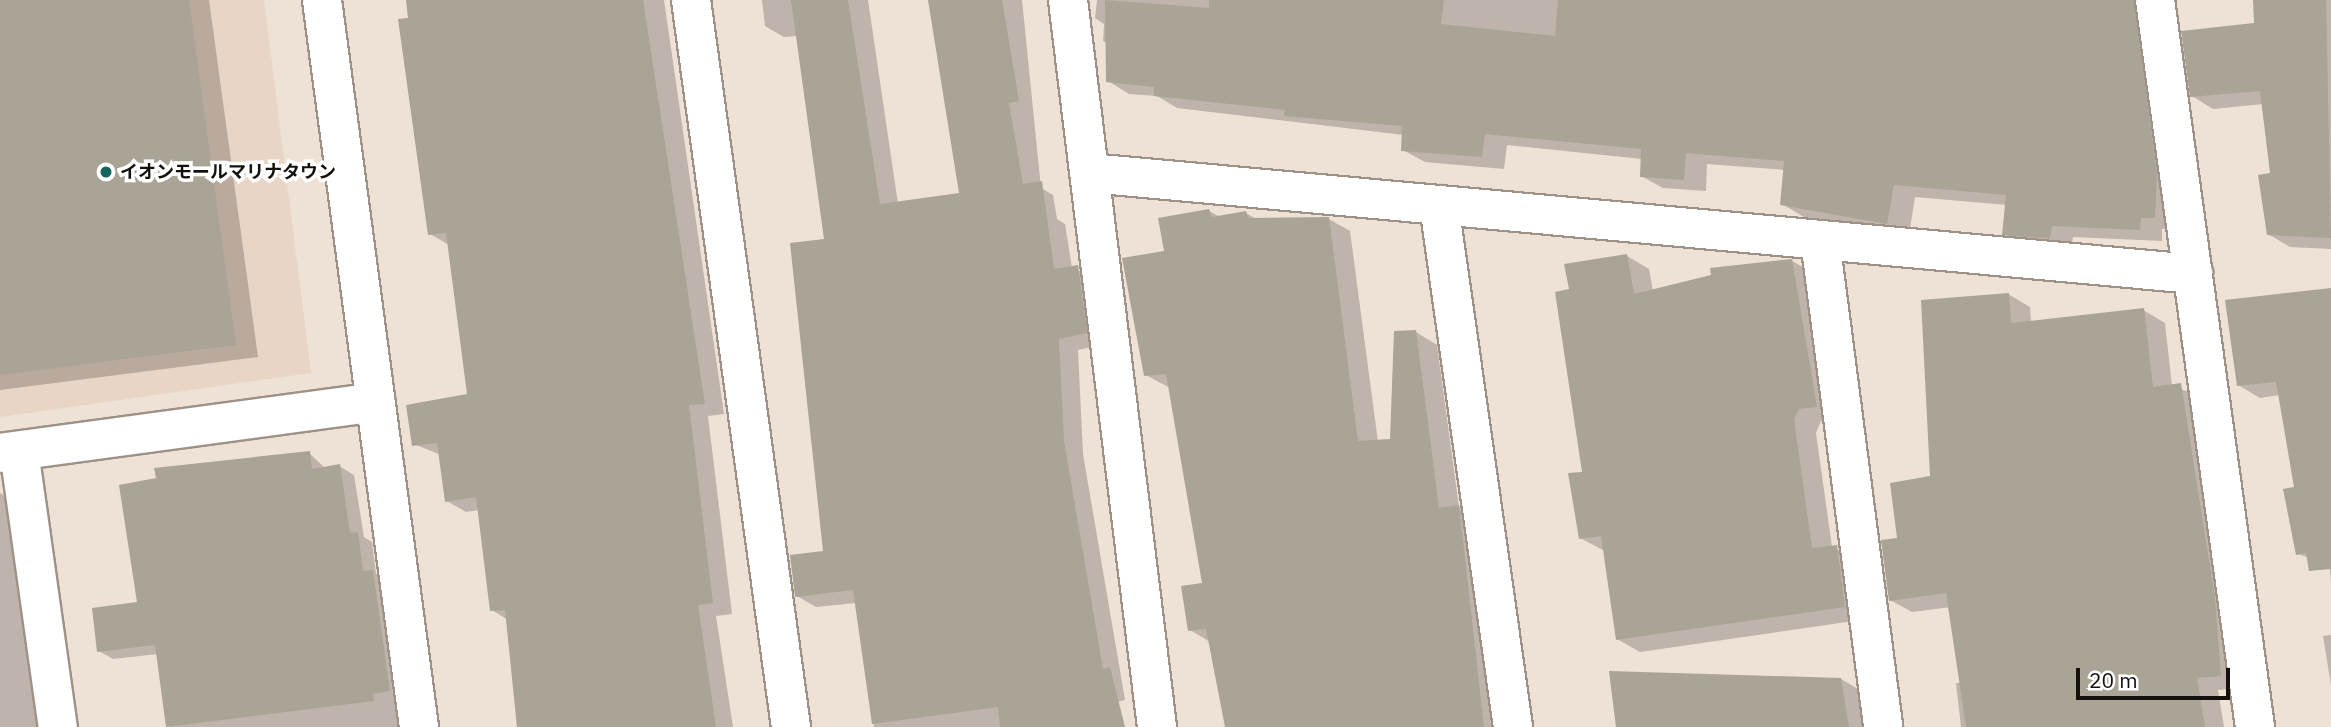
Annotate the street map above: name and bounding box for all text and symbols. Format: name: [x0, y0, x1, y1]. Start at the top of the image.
place label: イオンモールマリナタウン: [120, 161, 336, 183]
marker: イオンモールマリナタウン: [98, 164, 114, 180]
scale bar: [2079, 654, 2233, 698]
text: 20 m: [2089, 666, 2138, 694]

